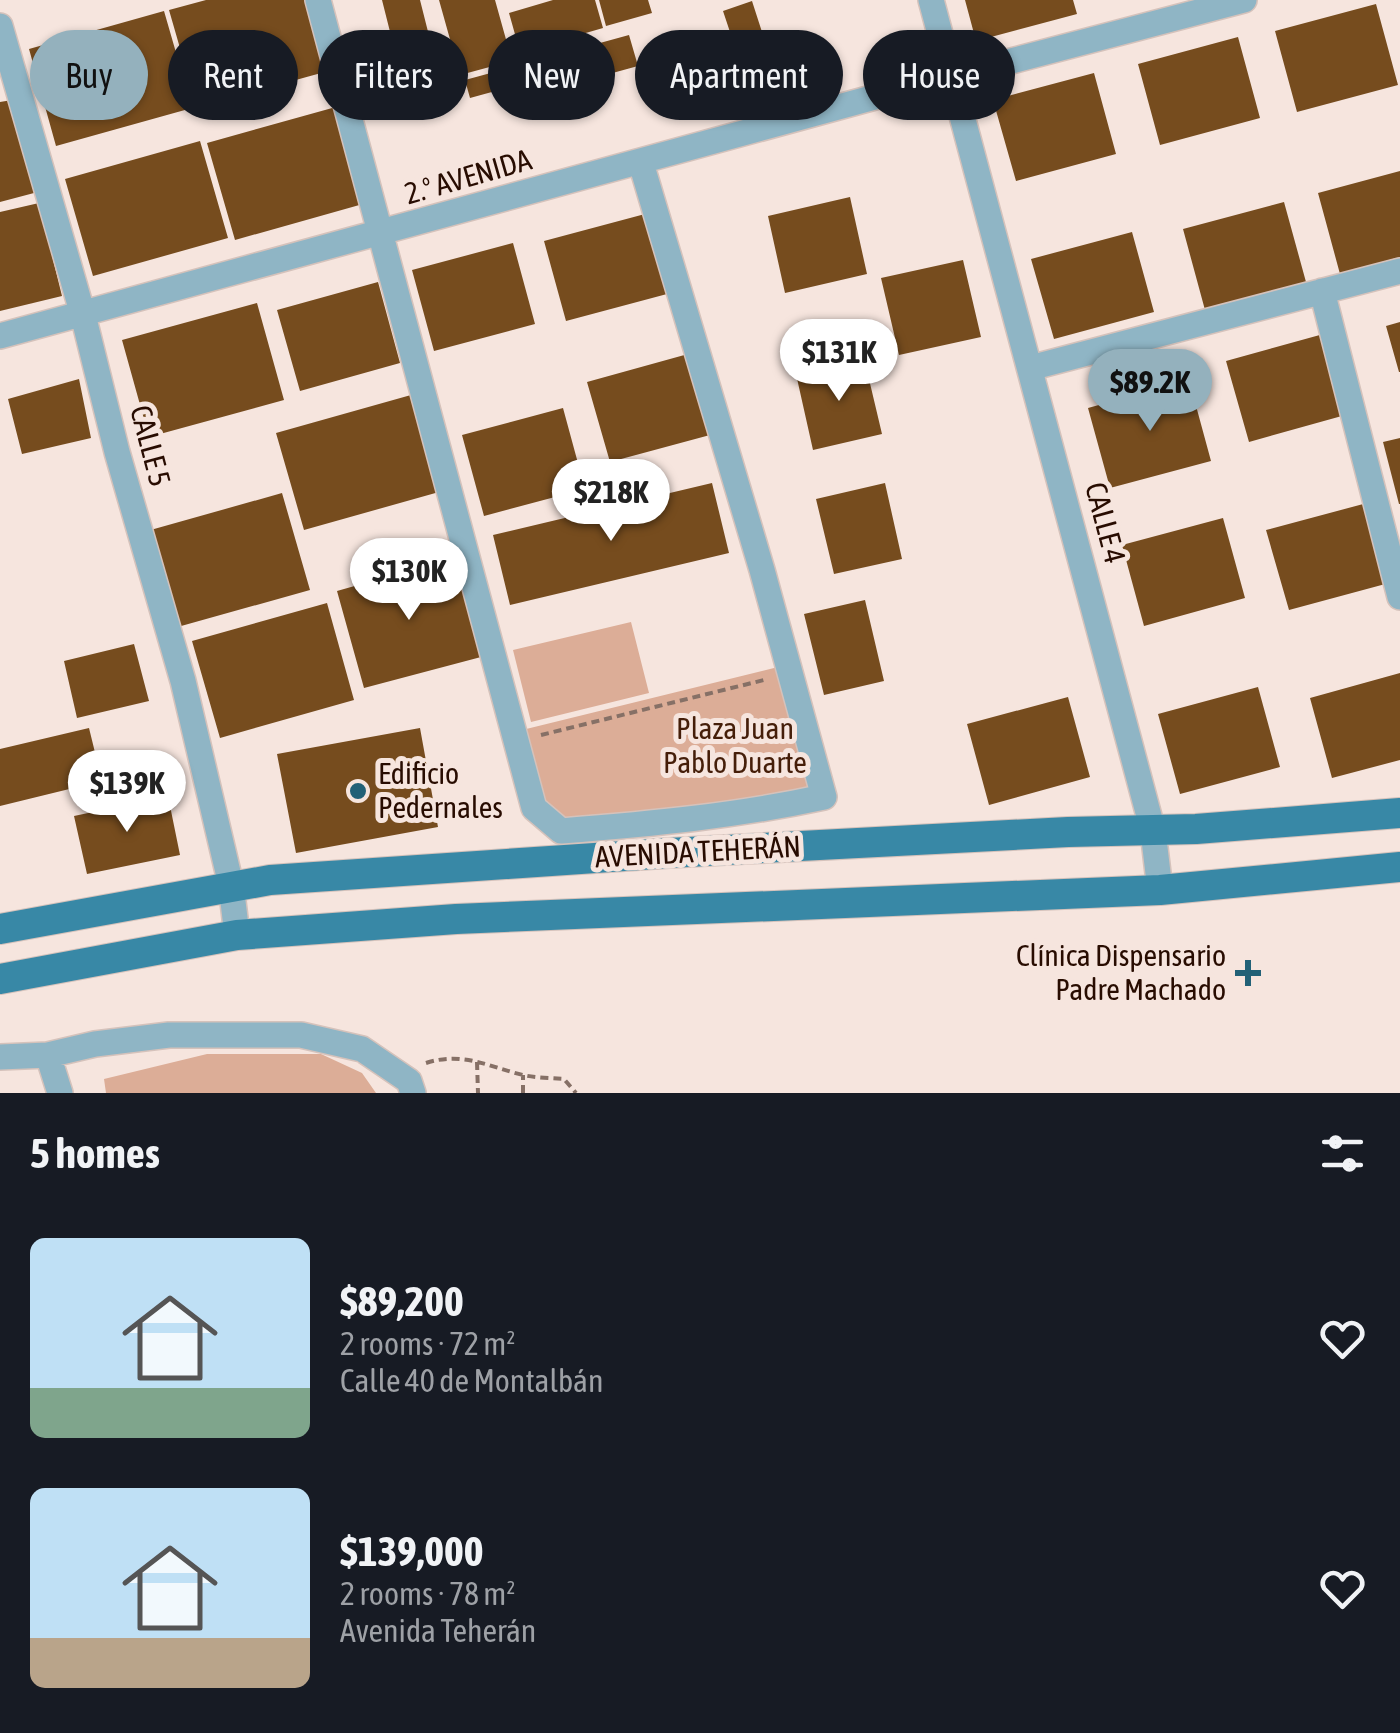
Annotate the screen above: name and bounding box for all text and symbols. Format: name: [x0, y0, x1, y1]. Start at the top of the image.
chip: Buy: [30, 30, 148, 120]
chip: Rent: [168, 30, 298, 120]
chip: Filters: [318, 30, 468, 120]
chip: New: [488, 30, 615, 120]
chip: Apartment: [635, 30, 843, 120]
chip: House: [863, 30, 1015, 120]
street label: 2.° AVENIDA: [400, 142, 535, 210]
pin: $131K: [769, 319, 909, 404]
text: $131K: [802, 333, 876, 370]
pin: $89.2K: [1069, 349, 1231, 434]
text: $89.2K: [1110, 363, 1190, 400]
street label: CALLE 5: [124, 402, 178, 490]
pin: $218K: [541, 459, 681, 544]
text: $218K: [574, 473, 648, 510]
street label: CALLE 4: [1079, 479, 1133, 567]
pin: $130K: [339, 538, 479, 623]
text: $130K: [372, 552, 446, 589]
park label: Plaza Juan Pablo Duarte: [663, 711, 807, 779]
pin: $139K: [57, 750, 197, 835]
place label: Edificio Pedernales: [378, 756, 503, 824]
text: $139K: [90, 764, 164, 801]
marker: Edificio Pedernales: [347, 780, 369, 802]
street label: AVENIDA TEHERÁN: [594, 829, 802, 873]
place label: Clínica Dispensario Padre Machado: [1016, 938, 1226, 1006]
marker: Clínica Dispensario Padre Machado: [1235, 960, 1261, 986]
icon: filters: [1315, 1126, 1370, 1181]
text: 5 homes: [30, 1129, 160, 1177]
text: $89,200: [340, 1277, 464, 1325]
icon: home: [110, 1278, 230, 1398]
icon: heart: [1315, 1311, 1370, 1366]
text: 2 rooms · 72 m²: [340, 1325, 515, 1362]
text: Calle 40 de Montalbán: [340, 1362, 604, 1399]
text: $139,000: [340, 1527, 484, 1575]
icon: home: [110, 1528, 230, 1648]
icon: heart: [1315, 1561, 1370, 1616]
text: 2 rooms · 78 m²: [340, 1575, 515, 1612]
text: Avenida Teherán: [340, 1612, 536, 1649]

